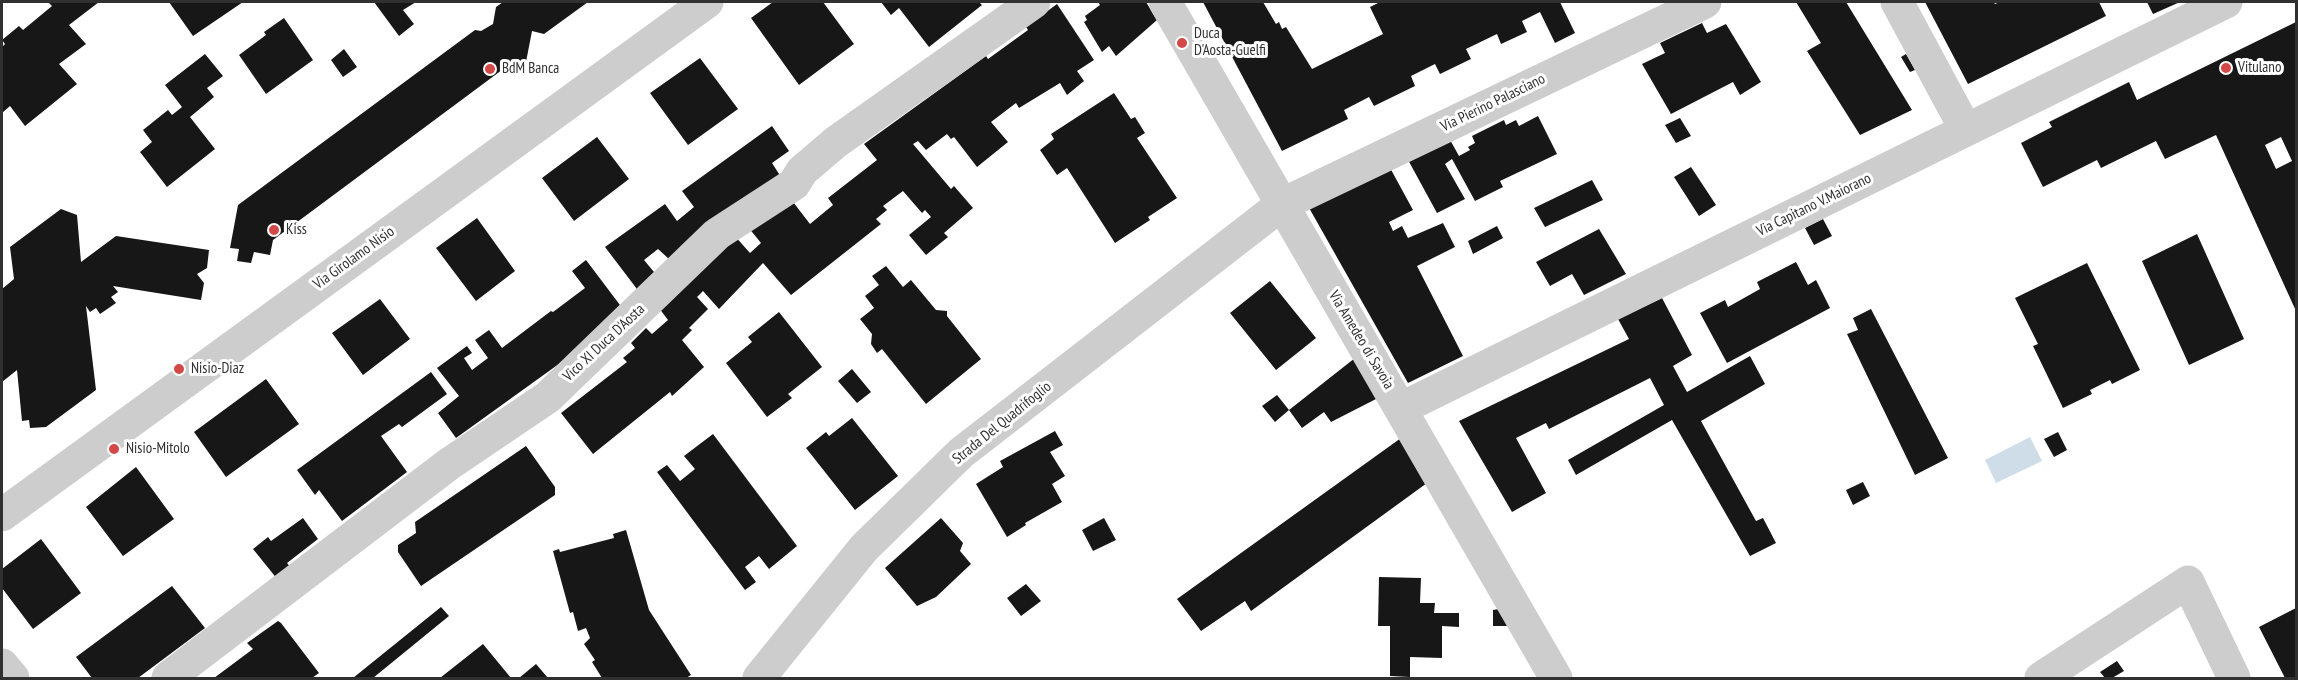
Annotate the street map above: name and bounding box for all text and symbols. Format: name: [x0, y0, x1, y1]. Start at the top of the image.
place label: Duca D'Aosta-Guelfi: [1194, 25, 1266, 60]
marker: Duca D'Aosta-Guelfi: [1175, 36, 1189, 50]
place label: Vitulano: [2238, 59, 2281, 77]
place label: BdM Banca: [502, 60, 559, 78]
marker: Vitulano: [2219, 61, 2233, 75]
marker: BdM Banca: [483, 62, 497, 76]
street label: Via Pierino Palasciano: [1438, 70, 1548, 136]
street label: Via Capitano V.Maiorano: [1754, 169, 1874, 241]
place label: Kiss: [286, 221, 307, 239]
marker: Kiss: [267, 223, 281, 237]
street label: Via Girolamo Nisio: [310, 223, 398, 293]
street label: Via Amedeo di Savoia: [1325, 288, 1397, 392]
street label: Vico XI Duca D'Aosta: [559, 301, 649, 385]
place label: Nisio-Diaz: [191, 360, 244, 378]
marker: Nisio-Diaz: [172, 362, 186, 376]
street label: Strada Del Quadrifoglio: [949, 378, 1055, 468]
place label: Nisio-Mitolo: [126, 440, 190, 458]
marker: Nisio-Mitolo: [107, 442, 121, 456]

